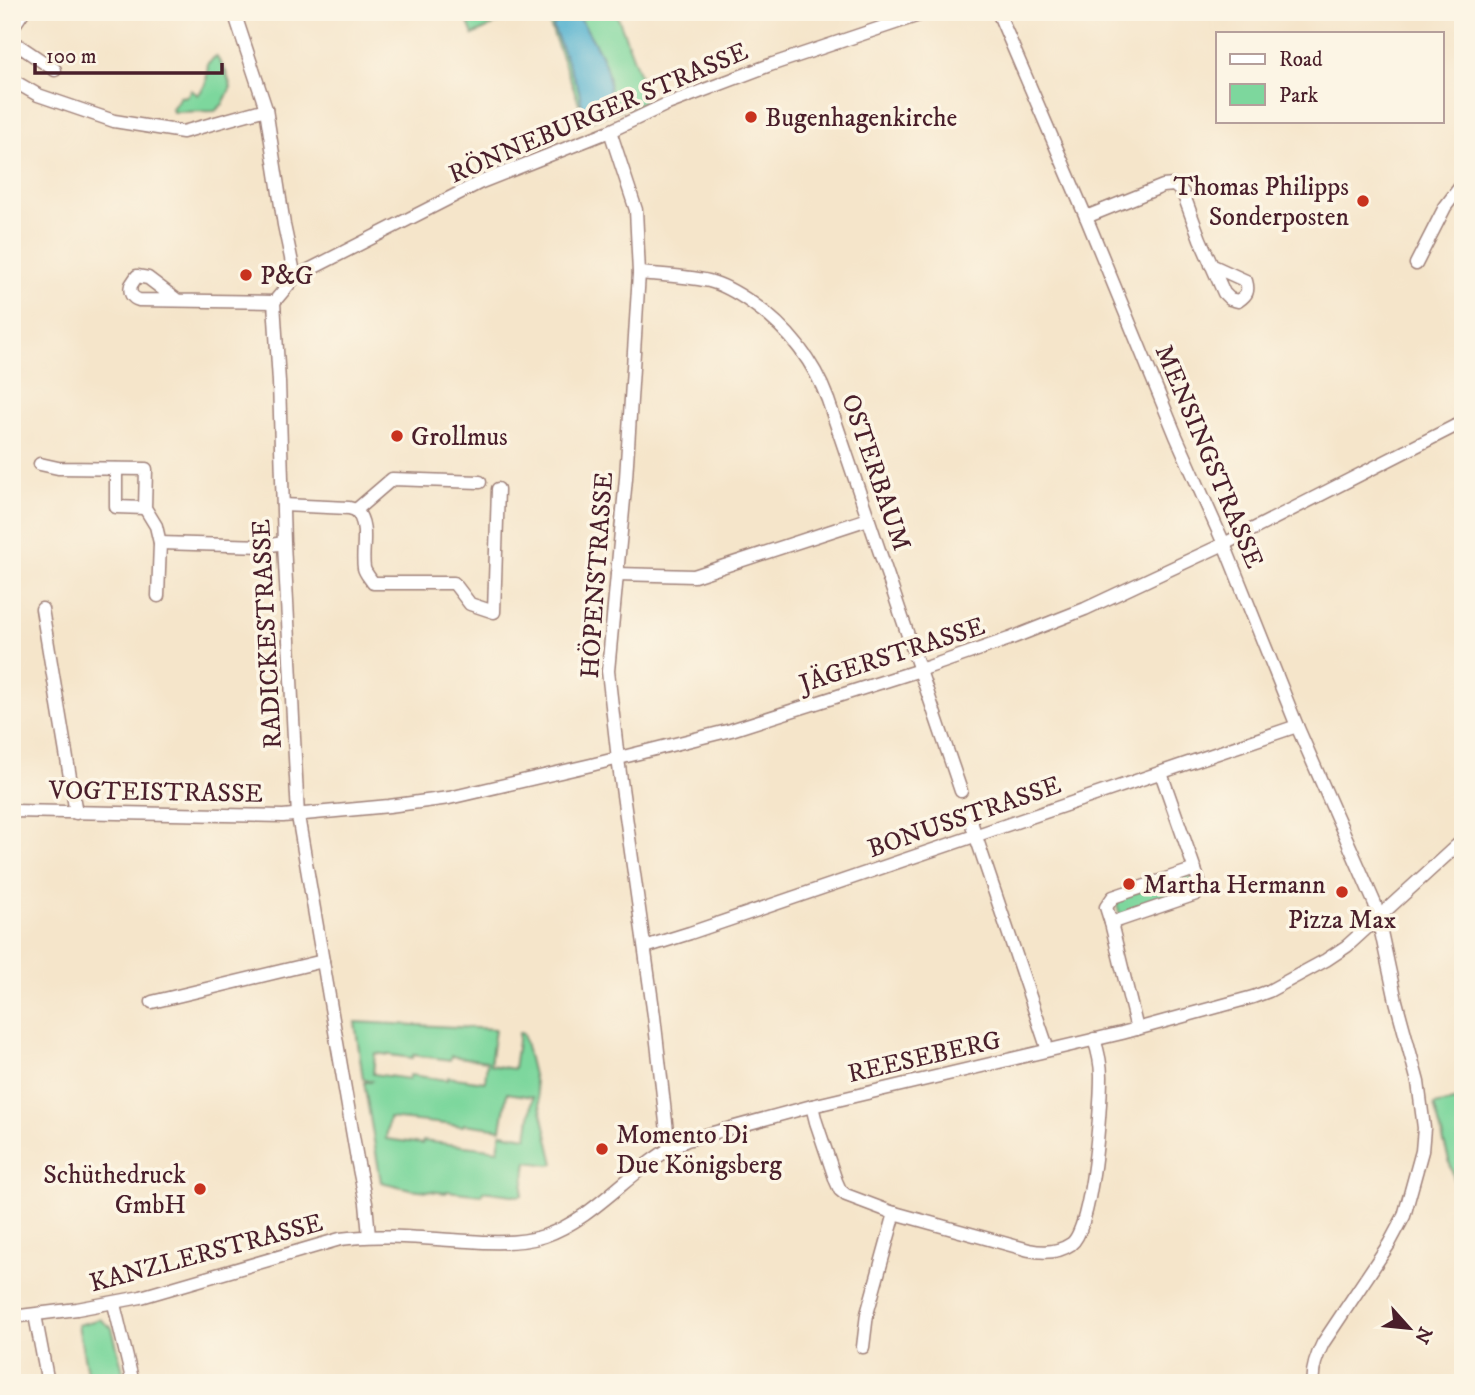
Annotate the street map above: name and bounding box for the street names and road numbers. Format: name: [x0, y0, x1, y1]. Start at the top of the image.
street label: RÖNNEBURGER STRASSE: [444, 35, 753, 191]
street label: MENSINGSTRASSE: [1147, 340, 1271, 573]
street label: OSTERBAUM: [833, 390, 918, 555]
street label: HÖPENSTRASSE: [574, 471, 621, 680]
street label: RADICKESTRASSE: [245, 518, 290, 750]
street label: JÄGERSTRASSE: [794, 610, 989, 702]
street label: BONUSSTRASSE: [863, 769, 1066, 866]
street label: VOGTEISTRASSE: [48, 774, 263, 811]
street label: REESEBERG: [844, 1024, 1004, 1091]
street label: KANZLERSTRASSE: [86, 1206, 327, 1300]

